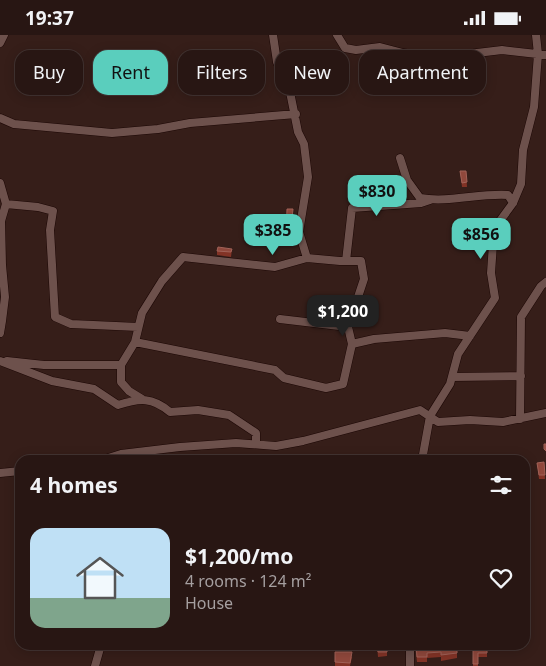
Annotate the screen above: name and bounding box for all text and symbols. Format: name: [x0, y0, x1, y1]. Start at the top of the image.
text: 19:37: [25, 5, 74, 31]
chip: Buy: [15, 50, 83, 95]
chip: Rent: [93, 50, 168, 95]
chip: Filters: [178, 50, 265, 95]
chip: New: [275, 50, 349, 95]
chip: Apartment: [359, 50, 486, 95]
pin: $830: [347, 175, 407, 217]
text: $830: [359, 180, 395, 202]
pin: $385: [243, 213, 303, 256]
pin: $856: [451, 217, 511, 260]
text: $385: [255, 219, 291, 241]
text: $856: [463, 223, 499, 245]
pin: $1,200: [302, 295, 384, 337]
text: $1,200: [318, 300, 368, 322]
text: 4 homes: [30, 471, 118, 499]
icon: filters: [487, 471, 515, 499]
text: $1,200/mo: [185, 542, 293, 570]
icon: home: [70, 548, 130, 608]
icon: heart: [487, 564, 515, 592]
text: 4 rooms · 124 m²: [185, 570, 311, 592]
text: House: [185, 592, 233, 614]

